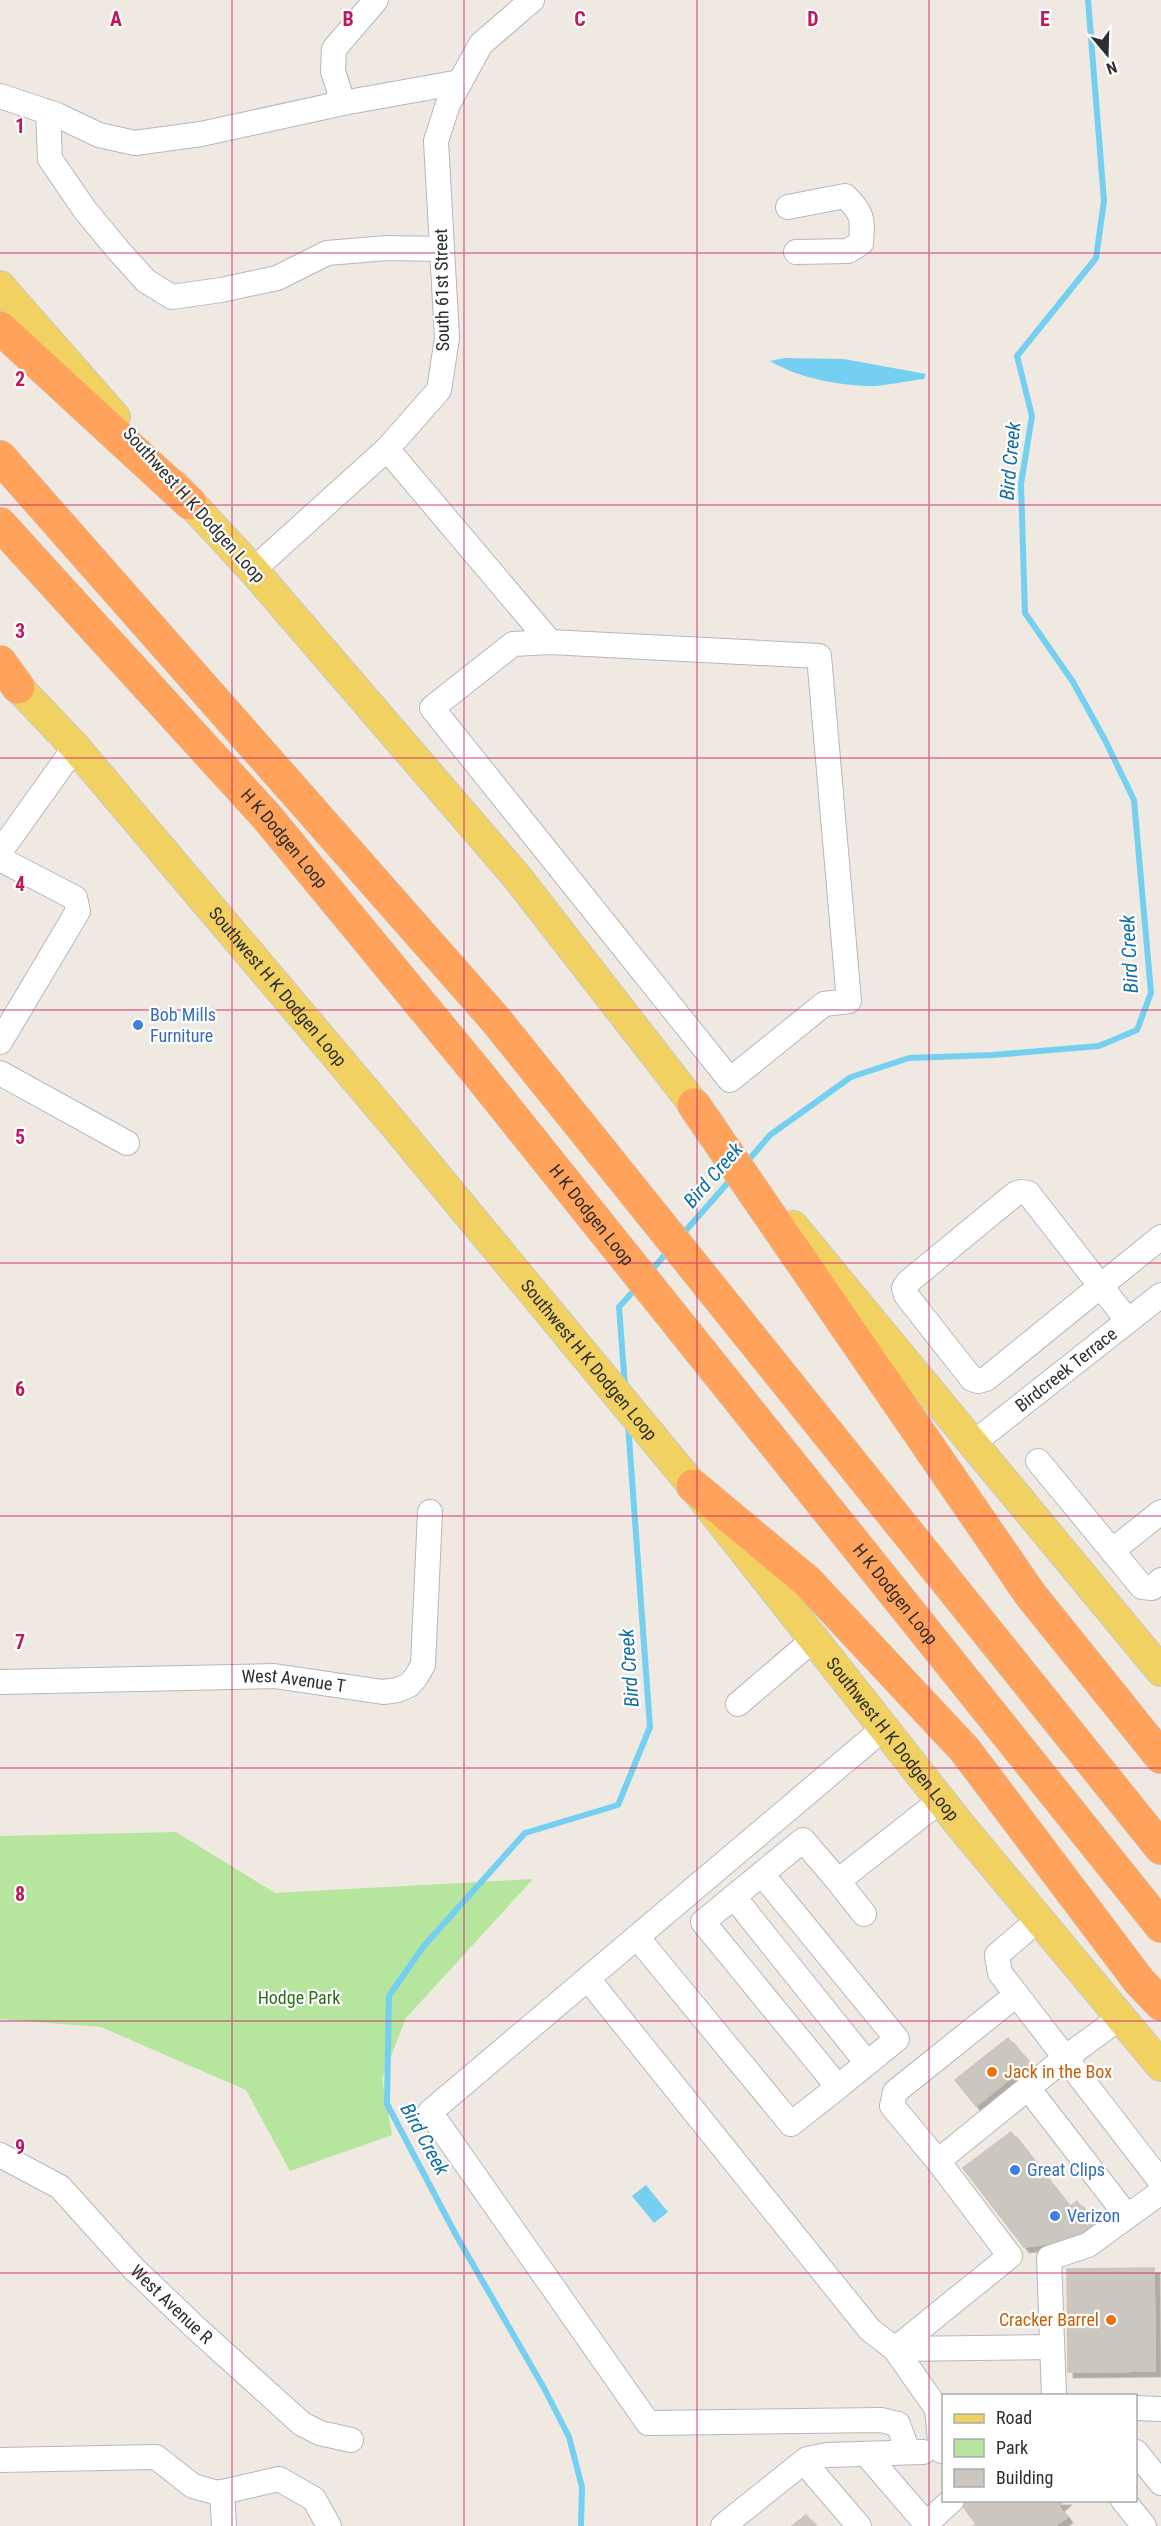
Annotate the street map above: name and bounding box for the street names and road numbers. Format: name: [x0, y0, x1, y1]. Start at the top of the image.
street label: South 61st Street: [430, 228, 453, 352]
street label: Southwest H K Dodgen Loop: [119, 423, 270, 587]
street label: H K Dodgen Loop: [237, 784, 332, 892]
street label: Southwest H K Dodgen Loop: [205, 902, 351, 1071]
street label: H K Dodgen Loop: [545, 1160, 639, 1270]
street label: Southwest H K Dodgen Loop: [517, 1275, 662, 1444]
street label: Birdcreek Terrace: [1011, 1323, 1121, 1416]
street label: H K Dodgen Loop: [849, 1539, 943, 1649]
street label: Southwest H K Dodgen Loop: [822, 1653, 964, 1825]
street label: West Avenue T: [241, 1665, 347, 1696]
street label: West Avenue R: [126, 2260, 217, 2348]

